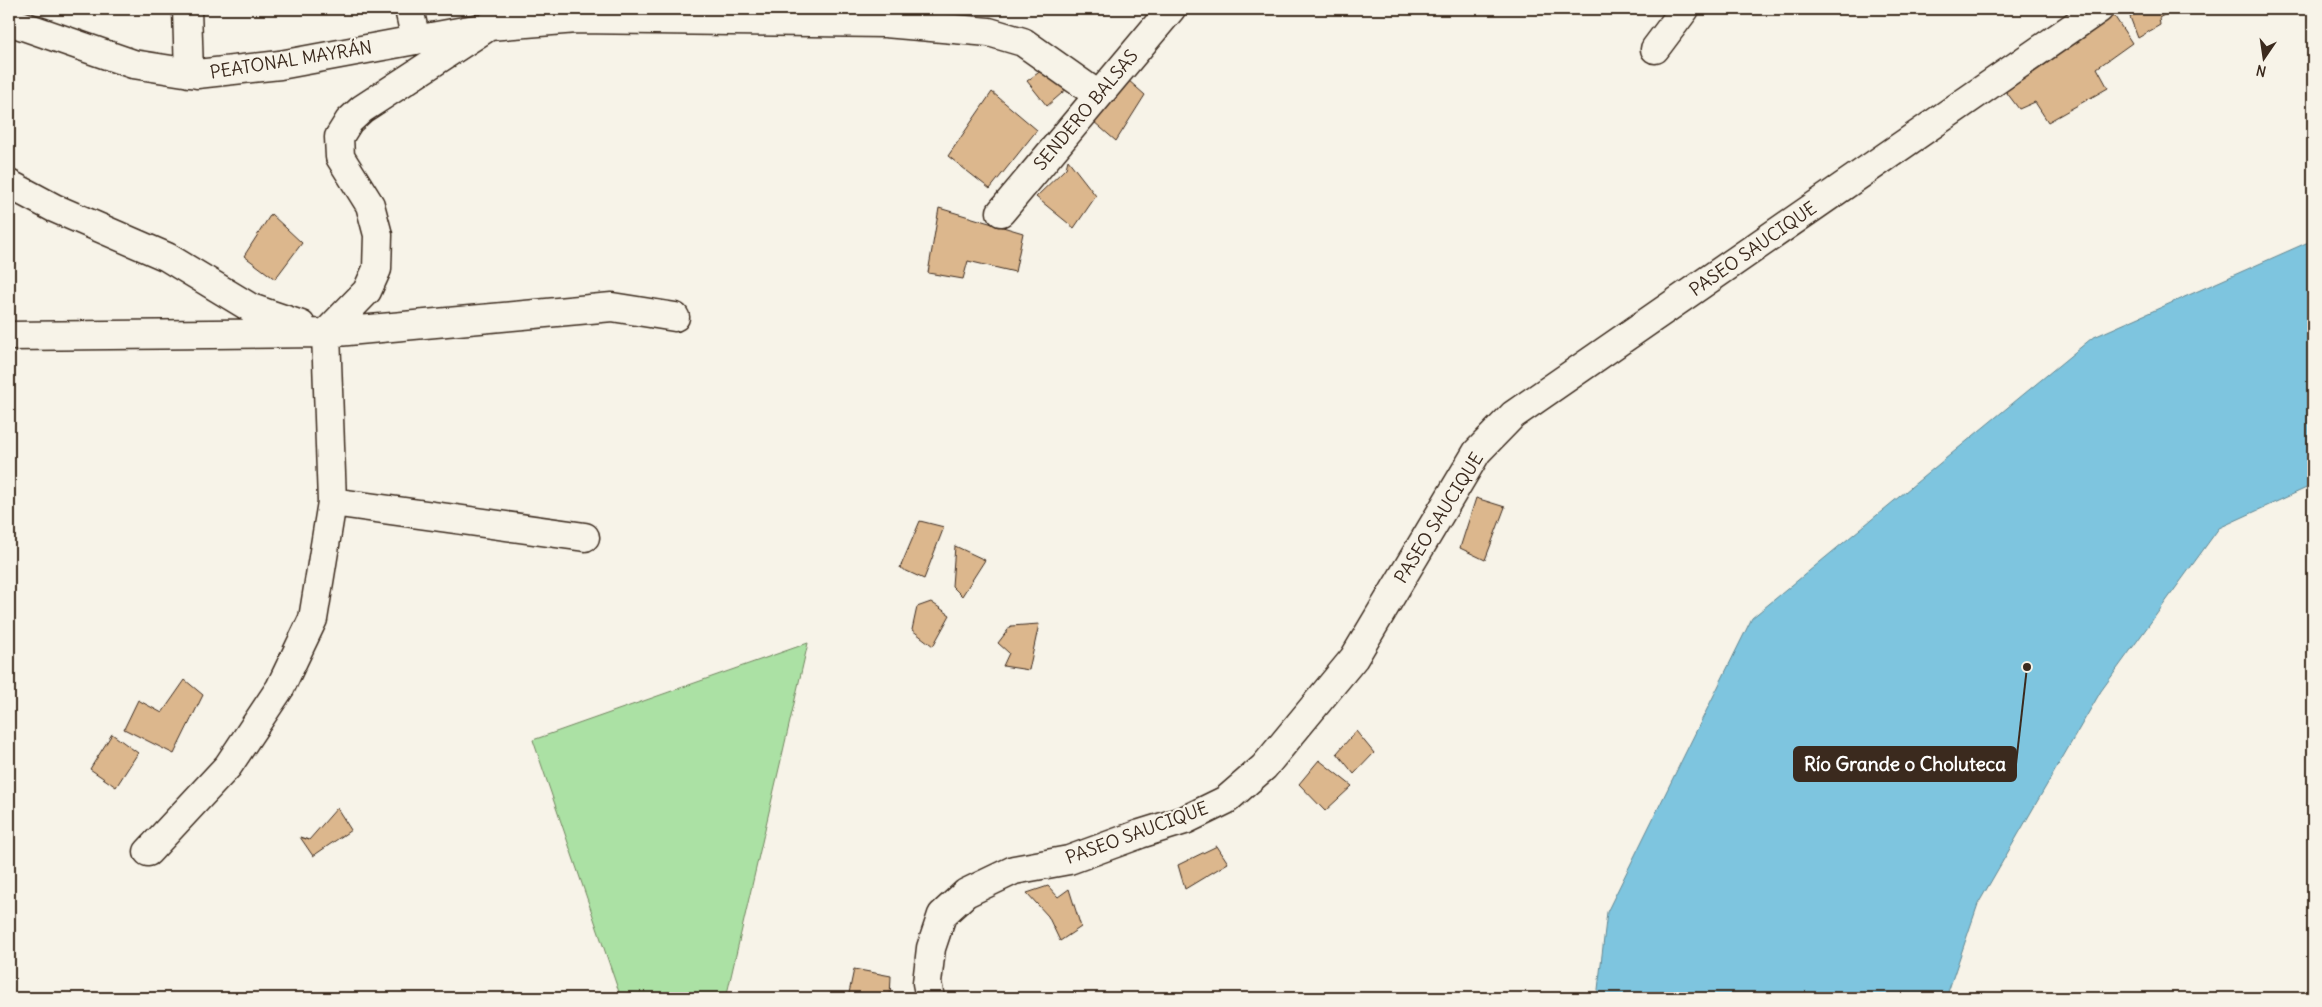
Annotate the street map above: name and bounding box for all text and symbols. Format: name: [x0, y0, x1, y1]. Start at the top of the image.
north arrow: [2240, 32, 2290, 82]
street label: PEATONAL MAYRÁN: [208, 35, 374, 84]
street label: SENDERO BALSAS: [1028, 45, 1143, 175]
text: N: [2254, 61, 2268, 81]
street label: PASEO SAUCIQUE: [1685, 196, 1821, 301]
street label: PASEO SAUCIQUE: [1389, 448, 1488, 587]
callout: Río Grande o Choluteca: [1794, 747, 2016, 781]
text: Río Grande o Choluteca: [1804, 752, 2006, 776]
street label: PASEO SAUCIQUE: [1062, 796, 1211, 869]

